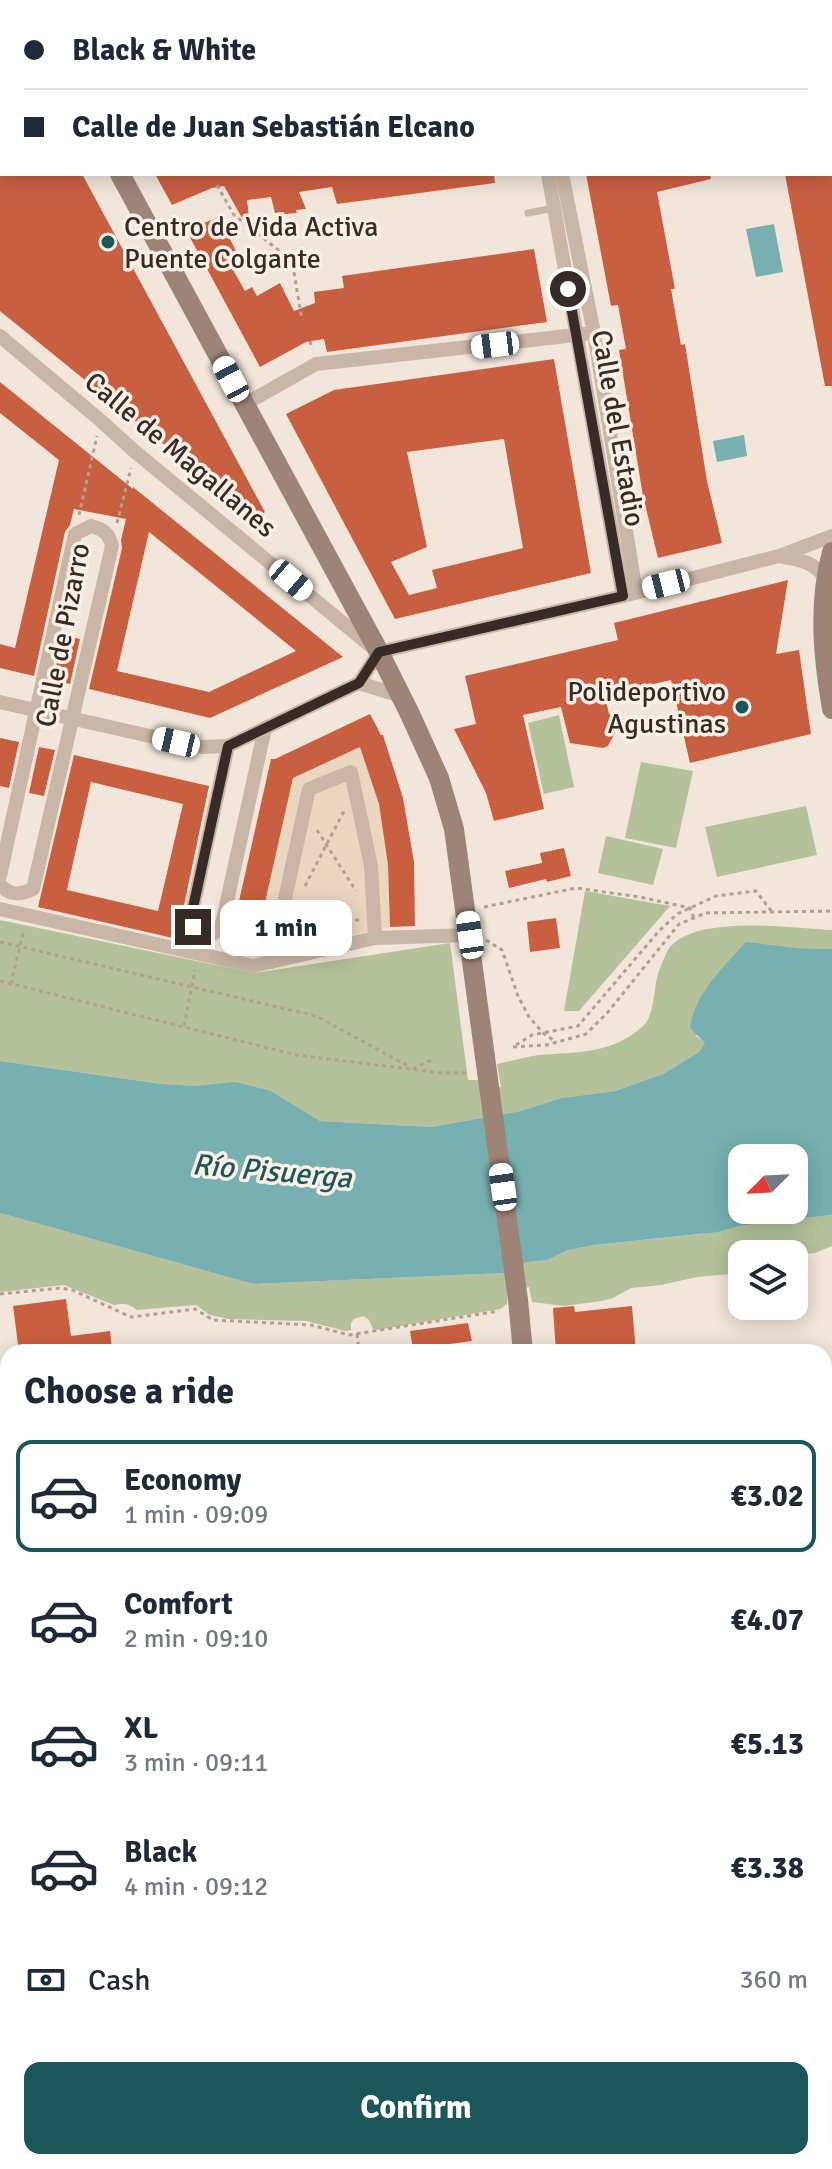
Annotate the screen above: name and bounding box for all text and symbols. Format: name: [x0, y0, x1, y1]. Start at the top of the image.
text: Black & White: [72, 32, 256, 69]
text: Calle de Juan Sebastián Elcano: [72, 109, 475, 146]
place label: Centro de Vida Activa Puente Colgante: [124, 210, 378, 276]
marker: Centro de Vida Activa Puente Colgante: [99, 233, 117, 251]
route start: [550, 271, 586, 307]
street label: Calle del Estadio: [584, 327, 652, 529]
car: [470, 330, 520, 360]
car: [209, 352, 253, 406]
street label: Calle de Magallanes: [78, 365, 283, 545]
street label: Calle de Pizarro: [28, 540, 97, 730]
car: [265, 555, 317, 605]
car: [640, 567, 692, 601]
place label: Polideportivo Agustinas: [567, 675, 726, 741]
marker: Polideportivo Agustinas: [733, 698, 751, 716]
car: [150, 725, 202, 759]
callout: 1 min: [221, 899, 353, 955]
route end: [175, 909, 211, 945]
car: [455, 910, 485, 960]
text: 1 min: [255, 912, 317, 944]
north arrow: [728, 1144, 808, 1224]
map controls: [728, 1144, 808, 1320]
water label: Río Pisuerga: [191, 1146, 354, 1197]
car: [488, 1162, 518, 1212]
button: layers: [728, 1240, 808, 1320]
text: Choose a ride: [24, 1369, 234, 1414]
icon: car: [28, 1460, 100, 1532]
text: Economy: [124, 1462, 241, 1499]
text: €3.02: [731, 1478, 804, 1515]
text: 1 min · 09:09: [124, 1499, 268, 1531]
icon: car: [28, 1584, 100, 1656]
text: Comfort: [124, 1586, 233, 1623]
text: €4.07: [731, 1602, 804, 1639]
text: 2 min · 09:10: [124, 1623, 268, 1655]
icon: car: [28, 1708, 100, 1780]
text: XL: [124, 1710, 158, 1747]
text: €5.13: [731, 1726, 804, 1763]
text: 3 min · 09:11: [124, 1747, 268, 1779]
icon: car: [28, 1832, 100, 1904]
text: Black: [124, 1834, 197, 1871]
text: €3.38: [731, 1850, 804, 1887]
text: 4 min · 09:12: [124, 1871, 268, 1903]
icon: cash: [24, 1958, 68, 2002]
text: Cash: [88, 1962, 151, 1999]
text: 360 m: [739, 1964, 808, 1996]
button: Confirm: [24, 2062, 808, 2154]

